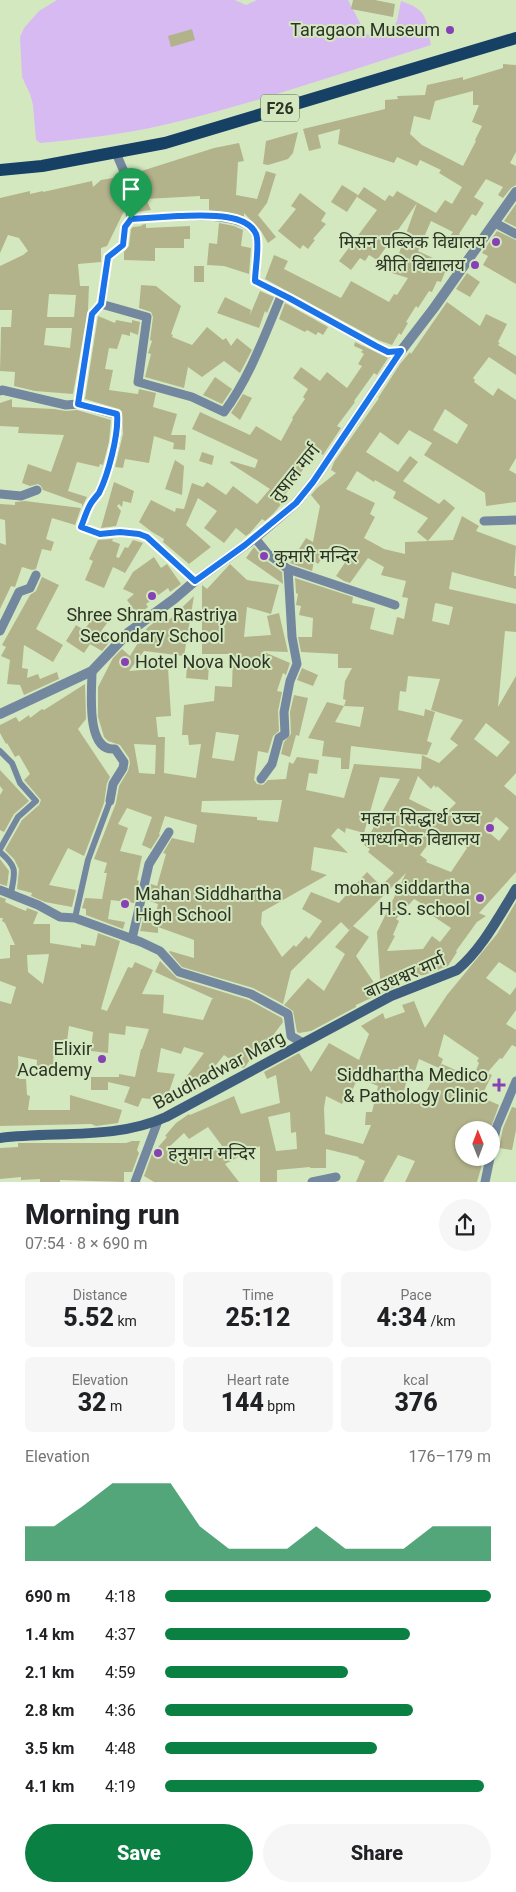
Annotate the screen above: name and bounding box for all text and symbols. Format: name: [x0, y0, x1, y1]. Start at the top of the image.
place label: Taragaon Museum: [290, 19, 440, 40]
marker: Taragaon Museum: [444, 24, 456, 36]
road number: F26: [261, 95, 299, 122]
pin: [110, 168, 152, 219]
icon: arrive: [117, 175, 145, 203]
place label: मिसन पब्लिक विद्यालय: [339, 231, 487, 252]
marker: मिसन पब्लिक विद्यालय: [490, 236, 502, 248]
place label: श्रीति विद्यालय: [375, 254, 466, 275]
marker: श्रीति विद्यालय: [469, 259, 481, 271]
street label: तुषाल मार्ग: [265, 439, 326, 507]
place label: कुमारी मन्दिर: [274, 545, 358, 568]
marker: कुमारी मन्दिर: [258, 550, 270, 562]
marker: Shree Shram Rastriya Secondary School: [146, 590, 158, 602]
place label: Shree Shram Rastriya Secondary School: [66, 604, 238, 646]
place label: Hotel Nova Nook: [135, 651, 272, 672]
marker: Hotel Nova Nook: [119, 656, 131, 668]
place label: महान सिद्धार्थ उच्च माध्यमिक विद्यालय: [360, 807, 481, 849]
marker: महान सिद्धार्थ उच्च माध्यमिक विद्यालय: [484, 822, 496, 834]
place label: mohan siddartha H.S. school: [334, 877, 470, 919]
place label: Mahan Siddhartha High School: [135, 883, 282, 925]
marker: mohan siddartha H.S. school: [474, 892, 486, 904]
marker: Mahan Siddhartha High School: [119, 898, 131, 910]
street label: बाउधश्वर मार्ग: [361, 948, 449, 1003]
street label: Baudhadwar Marg: [149, 1026, 288, 1113]
place label: Elixir Academy: [17, 1038, 92, 1080]
marker: Elixir Academy: [96, 1053, 108, 1065]
place label: Siddhartha Medico & Pathology Clinic: [337, 1064, 488, 1106]
marker: Siddhartha Medico & Pathology Clinic: [492, 1078, 506, 1092]
north arrow: [455, 1121, 500, 1166]
map controls: [455, 1121, 500, 1166]
place label: हनुमान मन्दिर: [168, 1142, 256, 1165]
marker: हनुमान मन्दिर: [152, 1147, 164, 1159]
text: Morning run: [25, 1198, 180, 1231]
button: share: [439, 1199, 491, 1251]
text: 07:54 · 8 × 690 m: [25, 1234, 147, 1253]
text: Distance: [73, 1287, 127, 1303]
text: Time: [242, 1287, 274, 1303]
text: Pace: [400, 1287, 432, 1303]
text: 5.52: [63, 1303, 114, 1332]
text: 25:12: [226, 1303, 290, 1332]
text: 4:34: [376, 1303, 427, 1332]
text: km: [114, 1313, 137, 1329]
text: /km: [427, 1313, 456, 1329]
text: Elevation: [72, 1372, 128, 1388]
text: Heart rate: [227, 1372, 289, 1388]
text: kcal: [403, 1372, 429, 1388]
text: 32: [78, 1388, 107, 1417]
text: 144: [221, 1388, 264, 1417]
text: 376: [394, 1388, 438, 1417]
text: m: [107, 1398, 122, 1414]
text: bpm: [264, 1398, 295, 1414]
text: Elevation: [25, 1447, 90, 1466]
text: 176–179 m: [409, 1447, 491, 1466]
text: 690 m: [25, 1587, 70, 1606]
text: 4:18: [105, 1587, 136, 1606]
text: 1.4 km: [25, 1625, 74, 1644]
text: 4:37: [105, 1625, 136, 1644]
text: 2.1 km: [25, 1663, 74, 1682]
text: 4:59: [105, 1663, 136, 1682]
text: 2.8 km: [25, 1701, 74, 1720]
text: 4:36: [105, 1701, 136, 1720]
text: 3.5 km: [25, 1739, 74, 1758]
text: 4:48: [105, 1739, 136, 1758]
text: 4.1 km: [25, 1777, 74, 1796]
text: 4:19: [105, 1777, 136, 1796]
button: Save: [25, 1824, 253, 1882]
button: Share: [263, 1824, 491, 1882]

